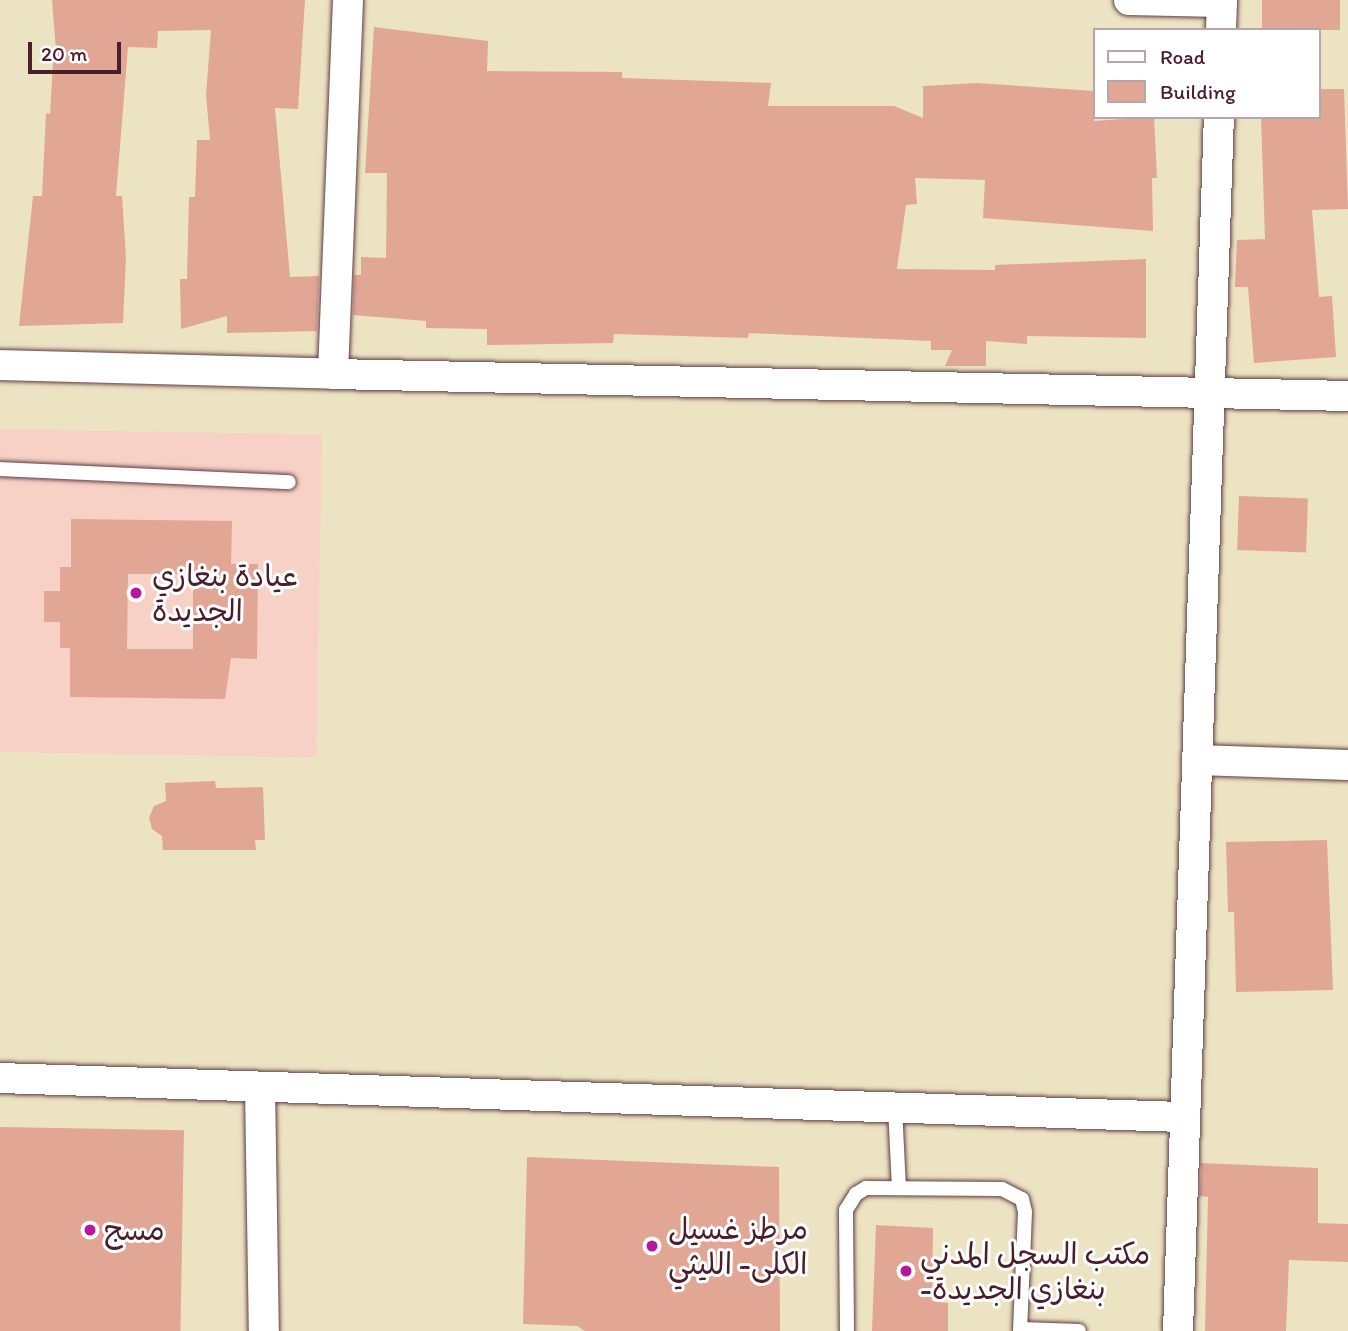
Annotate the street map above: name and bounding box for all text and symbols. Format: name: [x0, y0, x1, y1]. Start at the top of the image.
scale bar: [32, 28, 124, 72]
legend: [1092, 28, 1320, 119]
text: 20 m: [41, 41, 87, 66]
text: Road: [1160, 44, 1205, 69]
text: Building: [1160, 79, 1236, 104]
place label: عيادة بنغازي الجديدة: [152, 558, 298, 628]
marker: عيادة بنغازي الجديدة: [126, 583, 146, 603]
place label: مرطز غسيل الكلى- الليثي: [668, 1211, 808, 1282]
place label: مسج: [104, 1212, 165, 1248]
marker: مسج: [82, 1222, 98, 1238]
marker: مرطز غسيل الكلى- الليثي: [642, 1236, 662, 1256]
place label: مكتب السجل المدني -بنغازي الجديدة: [920, 1236, 1150, 1306]
marker: مكتب السجل المدني -بنغازي الجديدة: [898, 1263, 914, 1279]

